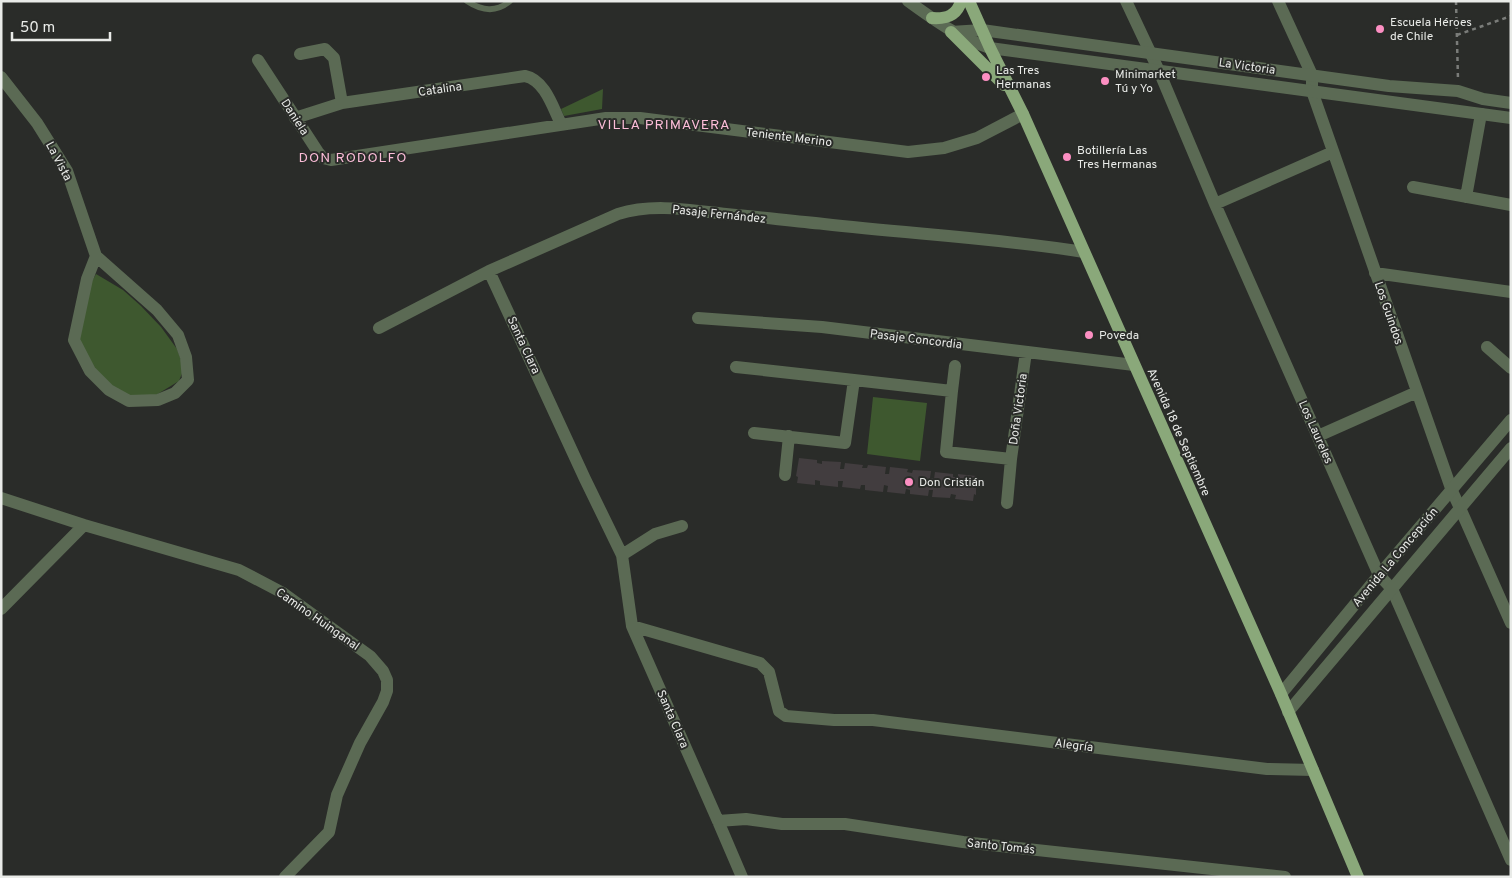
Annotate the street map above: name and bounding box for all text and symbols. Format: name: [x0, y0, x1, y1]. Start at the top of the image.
scale bar: [12, 10, 110, 42]
place label: Escuela Héroes de Chile: [1390, 15, 1472, 45]
text: 50 m: [20, 19, 55, 38]
marker: Escuela Héroes de Chile: [1374, 23, 1386, 35]
street label: La Victoria: [1217, 55, 1276, 79]
place label: Las Tres Hermanas: [996, 63, 1051, 93]
place label: Minimarket Tú y Yo: [1115, 67, 1176, 97]
marker: Las Tres Hermanas: [980, 71, 992, 83]
marker: Minimarket Tú y Yo: [1099, 75, 1111, 87]
street label: Catalina: [417, 79, 463, 101]
street label: Daniela: [277, 96, 312, 139]
district label: VILLA PRIMAVERA: [597, 117, 731, 134]
street label: Teniente Merino: [745, 125, 833, 151]
street label: La Vista: [41, 139, 75, 184]
place label: Botillería Las Tres Hermanas: [1077, 143, 1157, 173]
district label: DON RODOLFO: [299, 150, 408, 167]
marker: Botillería Las Tres Hermanas: [1061, 151, 1073, 163]
street label: Pasaje Fernández: [671, 202, 767, 228]
street label: Los Guindos: [1370, 280, 1406, 347]
street label: Santa Clara: [503, 314, 543, 377]
street label: Pasaje Concordia: [869, 326, 963, 354]
place label: Poveda: [1099, 328, 1139, 344]
marker: Poveda: [1083, 329, 1095, 341]
street label: Avenida 18 de Septiembre: [1143, 366, 1214, 499]
street label: Doña Victoria: [1006, 372, 1032, 446]
street label: Los Laureles: [1294, 398, 1336, 467]
place label: Don Cristián: [919, 475, 985, 491]
marker: Don Cristián: [903, 476, 915, 488]
street label: Avenida La Concepción: [1349, 505, 1442, 611]
street label: Camino Huinganal: [272, 585, 362, 655]
street label: Santa Clara: [652, 688, 692, 751]
street label: Alegría: [1054, 736, 1094, 756]
street label: Santo Tomás: [966, 835, 1036, 859]

